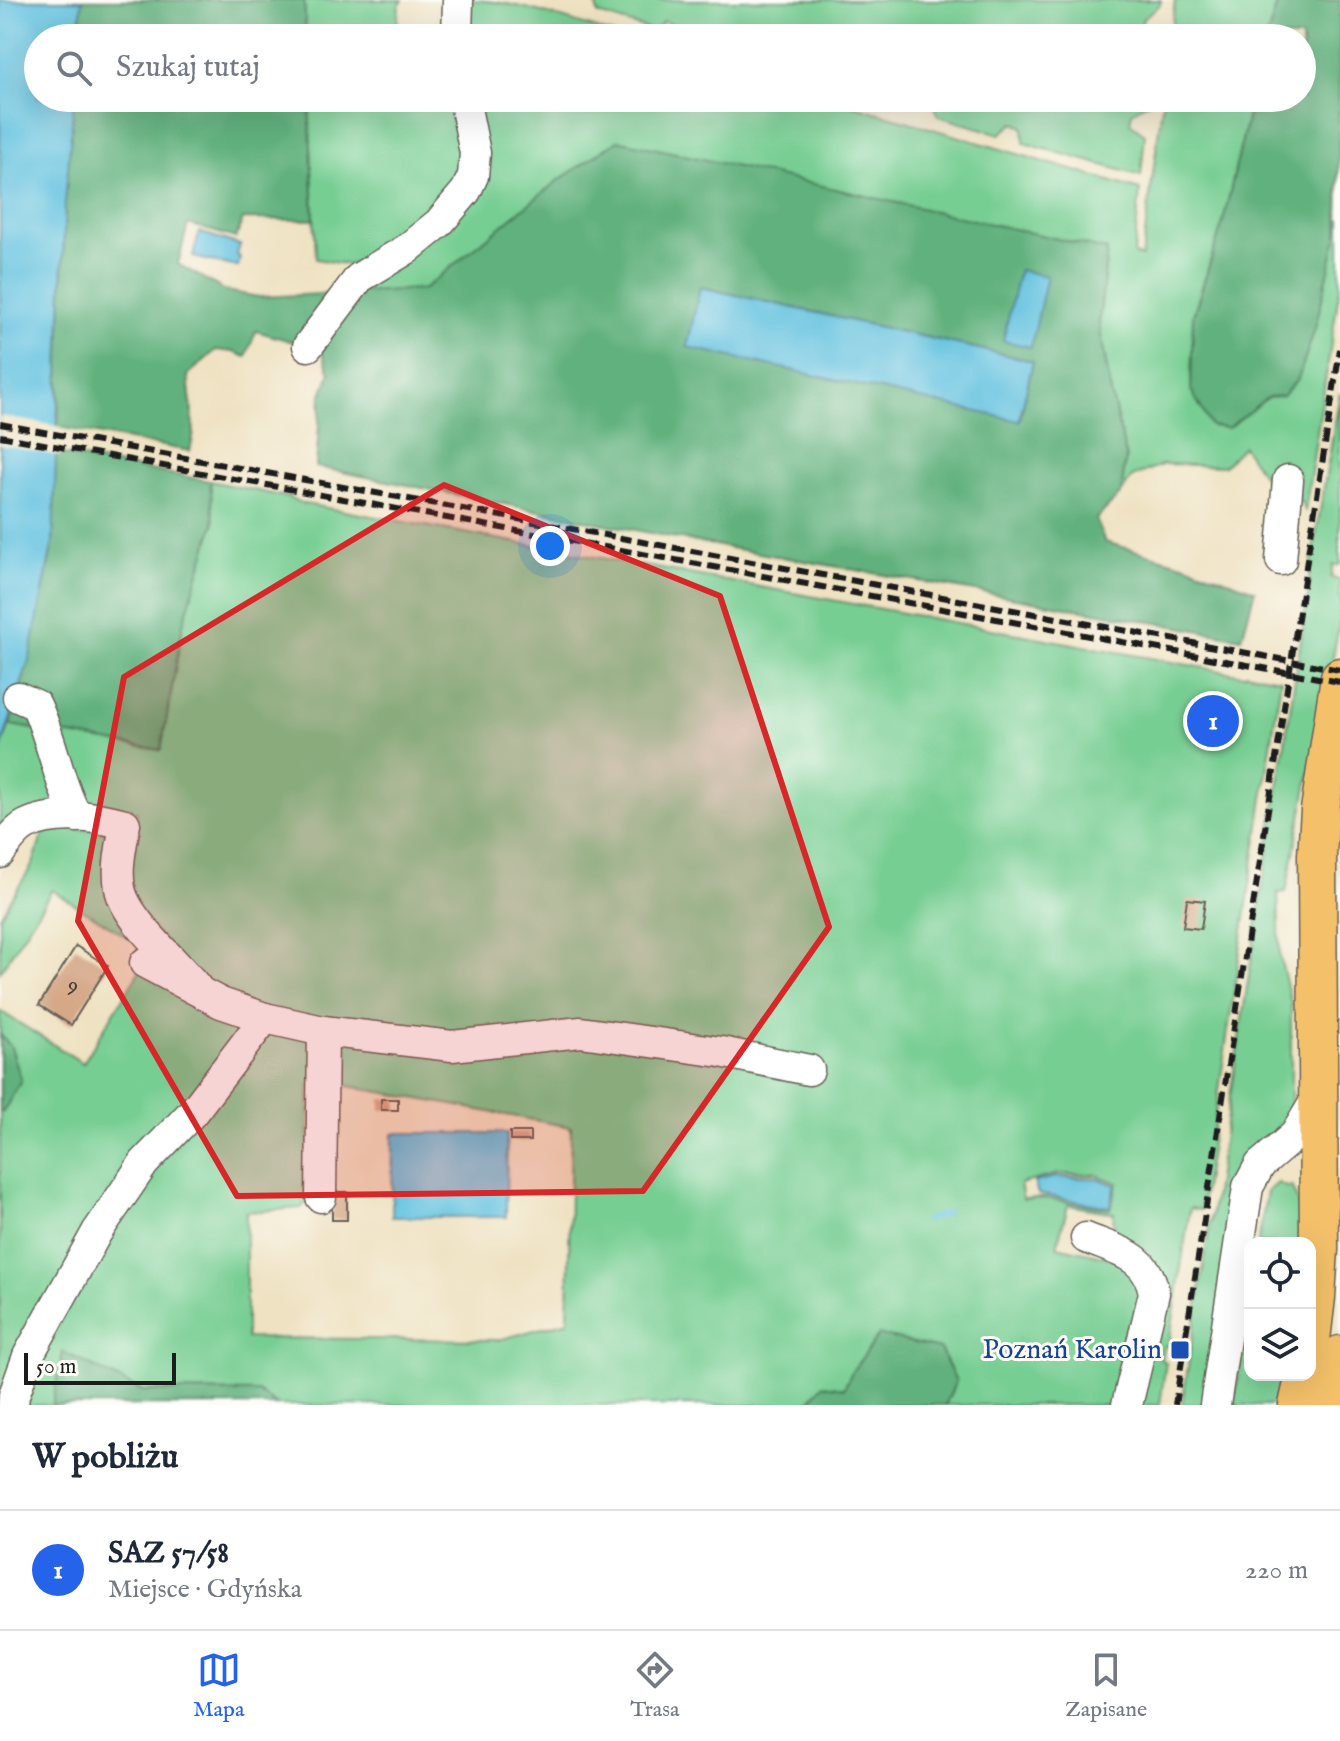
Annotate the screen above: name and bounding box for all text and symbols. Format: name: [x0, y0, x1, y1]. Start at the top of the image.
search box: [24, 24, 1316, 112]
icon: search: [52, 46, 96, 90]
text: Szukaj tutaj: [116, 49, 260, 87]
your location: [530, 526, 570, 566]
pin: 1: [1187, 691, 1239, 751]
house number: 9: [67, 970, 78, 1001]
map controls: [1244, 1237, 1316, 1381]
button: locate: [1244, 1237, 1316, 1309]
button: layers: [1244, 1309, 1316, 1381]
place label: Poznań Karolin: [983, 1333, 1162, 1368]
marker: Poznań Karolin: [1169, 1339, 1191, 1361]
scale bar: [24, 1349, 176, 1385]
text: 50 m: [36, 1353, 77, 1381]
text: W pobliżu: [32, 1436, 178, 1479]
text: SAZ 57/58: [108, 1535, 229, 1573]
text: 1: [53, 1554, 63, 1587]
text: 220 m: [1245, 1554, 1308, 1587]
text: Miejsce · Gdyńska: [108, 1573, 302, 1606]
tab: Mapa: [193, 1648, 245, 1724]
tab: Trasa: [630, 1648, 680, 1724]
tab: Zapisane: [1065, 1648, 1147, 1724]

